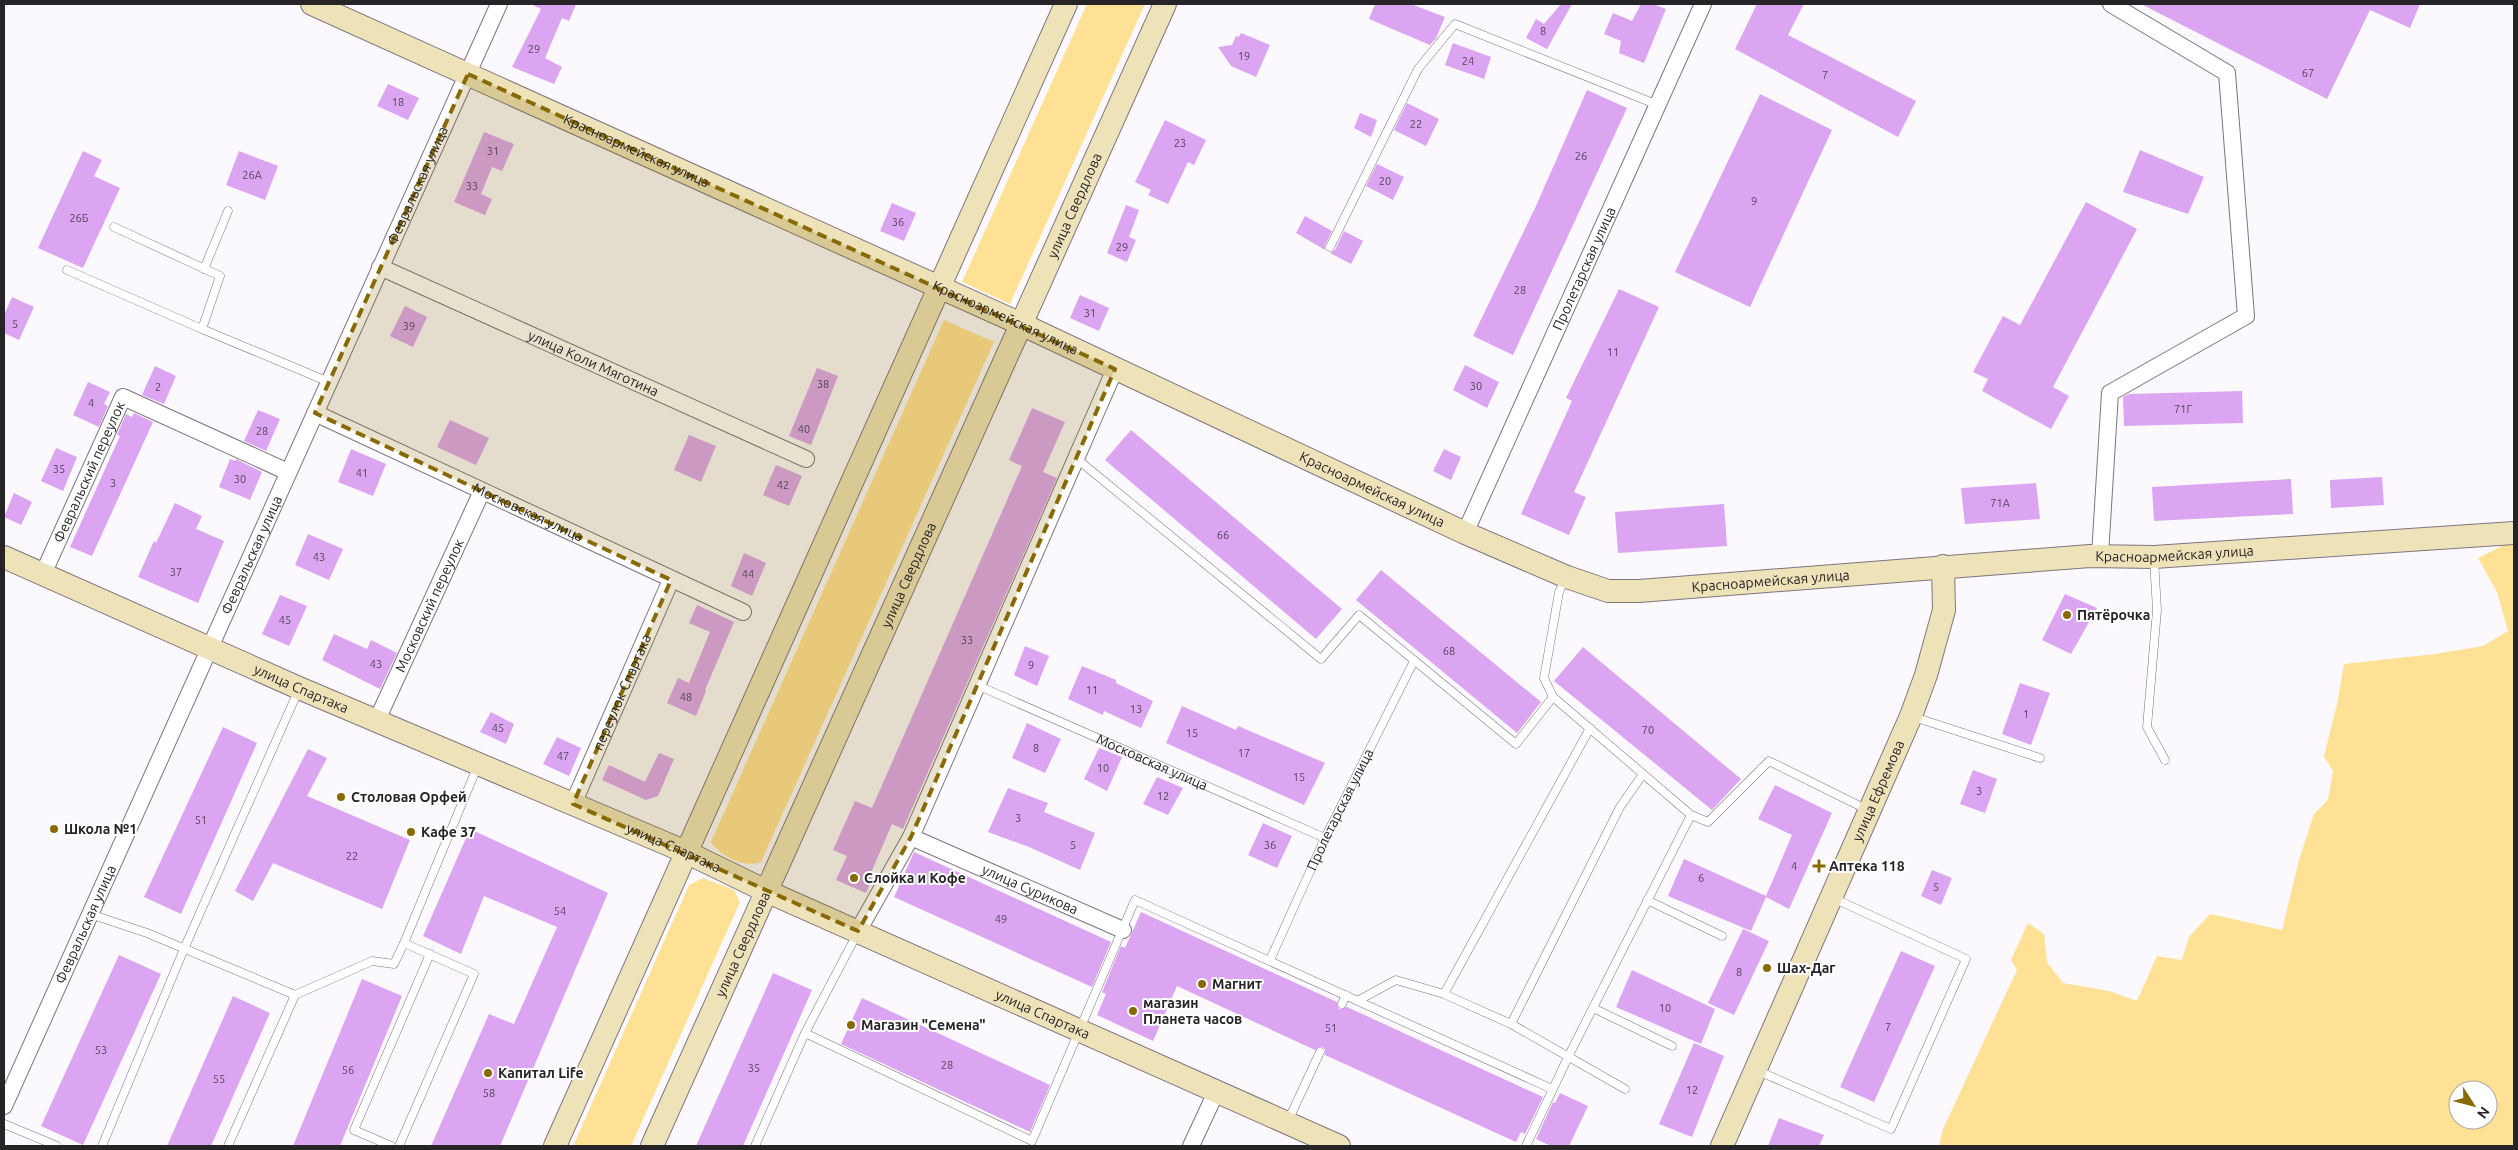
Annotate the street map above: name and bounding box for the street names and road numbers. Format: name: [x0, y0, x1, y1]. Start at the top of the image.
street label: Красноармейская улица: [561, 111, 712, 190]
street label: Февральская улица: [384, 124, 451, 247]
street label: улица Свердлова: [1044, 150, 1105, 261]
street label: Пролетарская улица: [1549, 204, 1619, 333]
street label: Красноармейская улица: [930, 277, 1081, 358]
street label: улица Коли Мяготина: [526, 327, 661, 399]
street label: Февральский переулок: [50, 399, 128, 545]
street label: Красноармейская улица: [1297, 448, 1447, 530]
street label: Московская улица: [470, 480, 586, 545]
street label: Февральская улица: [218, 493, 285, 617]
street label: улица Свердлова: [878, 520, 939, 630]
street label: Московский переулок: [392, 536, 467, 675]
street label: Красноармейская улица: [2095, 542, 2254, 565]
street label: Красноармейская улица: [1691, 567, 1850, 595]
street label: переулок Спартака: [590, 632, 654, 753]
street label: улица Спартака: [251, 661, 351, 716]
street label: Московская улица: [1094, 731, 1210, 793]
street label: улица Ефремова: [1849, 738, 1907, 844]
street label: Пролетарская улица: [1303, 746, 1377, 873]
street label: улица Спартака: [624, 820, 723, 876]
street label: улица Сурикова: [979, 861, 1081, 917]
street label: Февральская улица: [52, 863, 119, 986]
street label: улица Свердлова: [712, 889, 773, 1000]
street label: улица Спартака: [993, 986, 1092, 1042]

